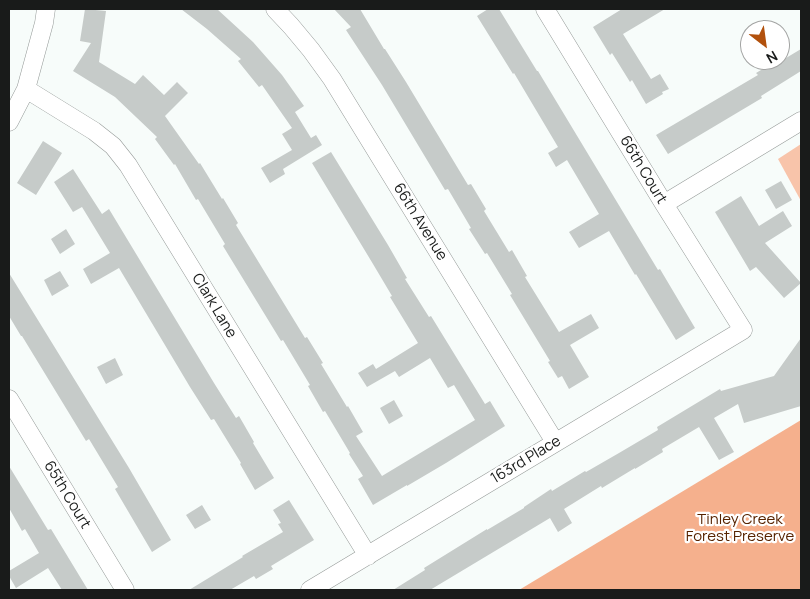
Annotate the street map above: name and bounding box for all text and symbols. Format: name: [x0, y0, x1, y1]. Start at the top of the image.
north arrow: [740, 20, 790, 70]
text: N: [763, 47, 781, 68]
street label: 66th Court: [616, 133, 670, 207]
street label: 66th Avenue: [389, 180, 451, 264]
street label: Clark Lane: [188, 270, 240, 342]
street label: 163rd Place: [488, 432, 564, 488]
street label: 65th Court: [40, 458, 94, 532]
park label: Tinley Creek Forest Preserve: [686, 511, 794, 546]

